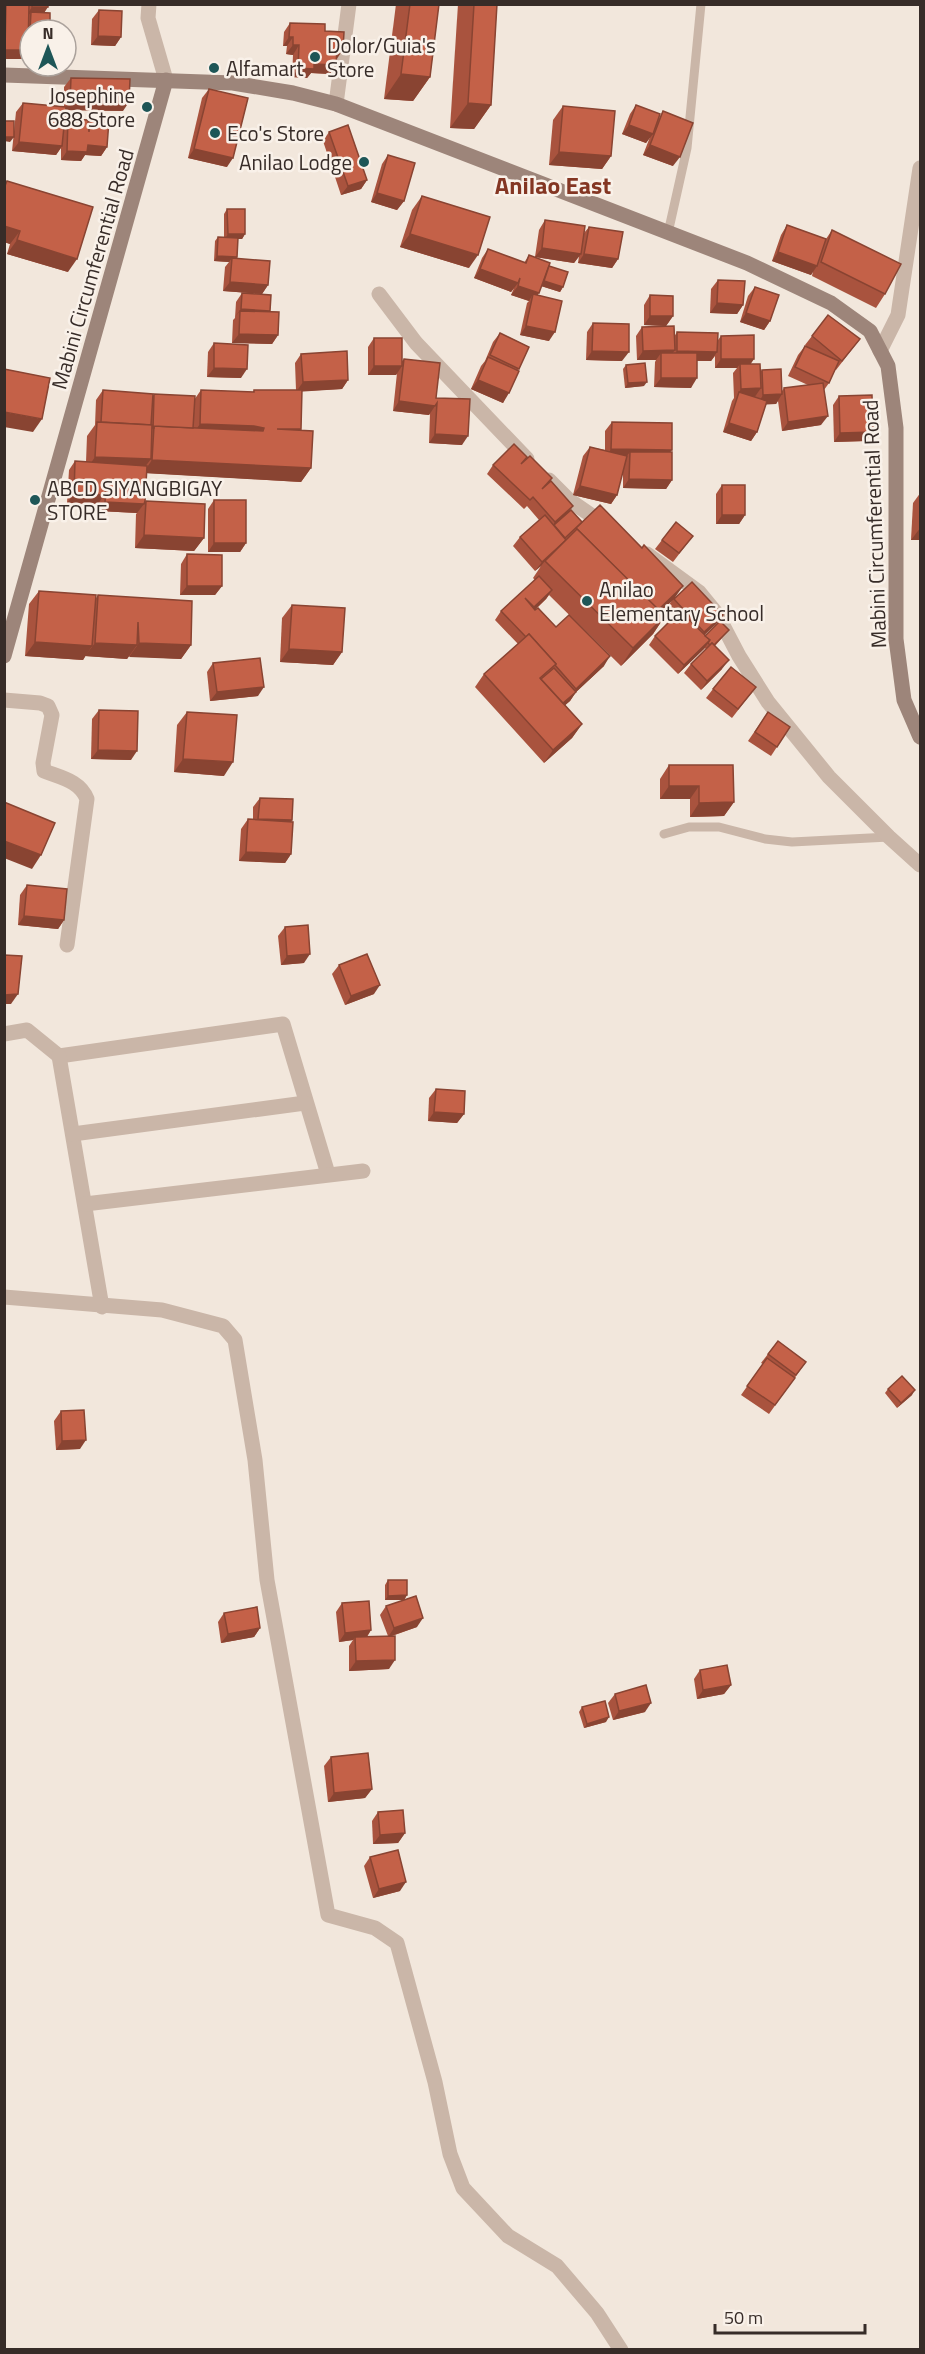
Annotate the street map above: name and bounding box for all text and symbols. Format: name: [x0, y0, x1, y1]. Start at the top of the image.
north arrow: [18, 18, 78, 78]
text: N: [42, 21, 54, 45]
place label: Dolor/Guia's Store: [327, 29, 436, 85]
marker: Dolor/Guia's Store: [308, 50, 322, 64]
place label: Alfamart: [226, 52, 304, 84]
marker: Alfamart: [207, 61, 221, 75]
place label: Josephine 688 Store: [48, 79, 135, 135]
marker: Josephine 688 Store: [140, 100, 154, 114]
place label: Eco's Store: [227, 117, 324, 149]
marker: Eco's Store: [208, 126, 222, 140]
street label: Mabini Circumferential Road: [42, 145, 142, 393]
place label: Anilao Lodge: [239, 146, 352, 178]
marker: Anilao Lodge: [357, 155, 371, 169]
district label: Anilao East: [495, 167, 611, 203]
street label: Mabini Circumferential Road: [854, 399, 894, 649]
place label: ABCD SIYANGBIGAY STORE: [47, 472, 223, 528]
marker: ABCD SIYANGBIGAY STORE: [28, 493, 42, 507]
place label: Anilao Elementary School: [599, 573, 764, 629]
marker: Anilao Elementary School: [580, 594, 594, 608]
scale bar: [715, 2297, 865, 2335]
text: 50 m: [724, 2304, 763, 2331]

